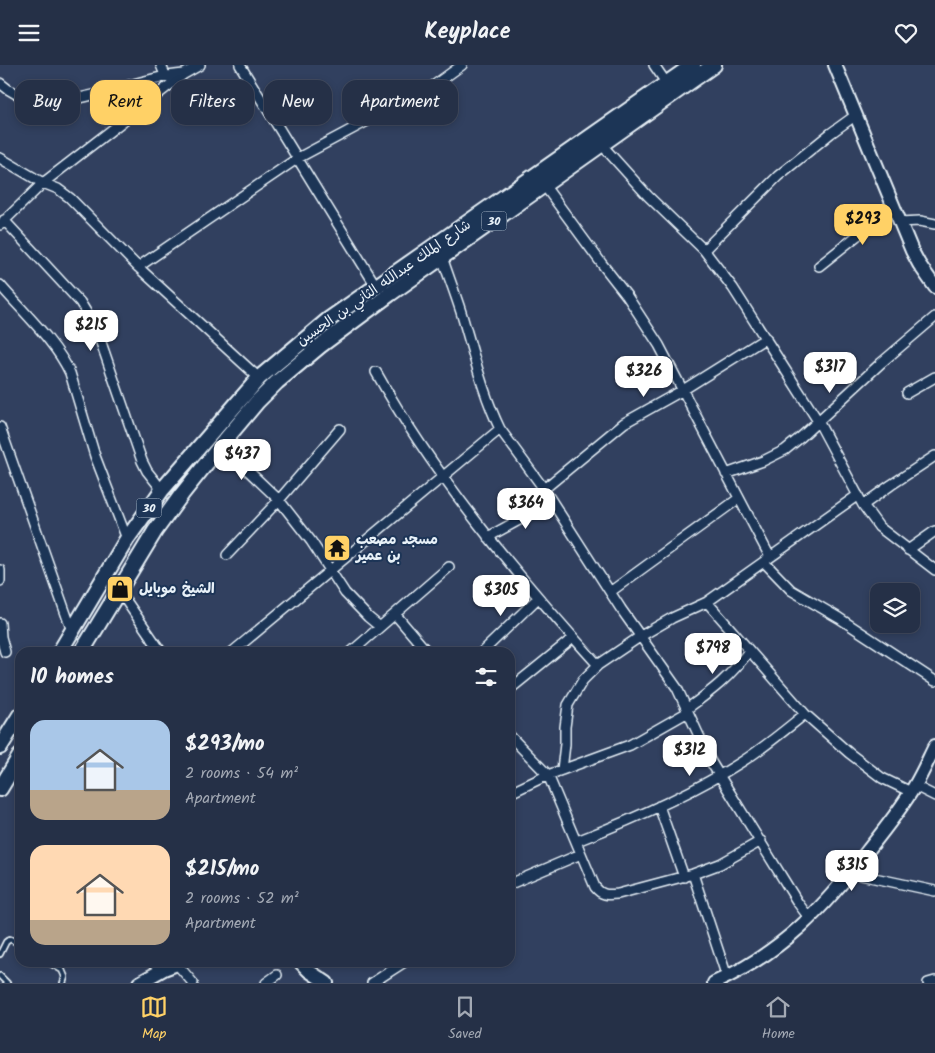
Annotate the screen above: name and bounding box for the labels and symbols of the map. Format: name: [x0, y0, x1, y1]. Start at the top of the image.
pin: $293: [833, 203, 893, 246]
road number: 30: [482, 211, 506, 231]
street label: شارع الملك عبدالله الثاني بن الحسين: [292, 214, 476, 353]
pin: $215: [61, 309, 121, 352]
pin: $317: [800, 351, 860, 394]
pin: $326: [614, 355, 674, 398]
pin: $437: [212, 439, 272, 481]
pin: $364: [496, 487, 556, 530]
road number: 30: [136, 498, 162, 517]
place label: مسجد مصعب بن عمير: [354, 529, 438, 567]
temple icon: مسجد مصعب بن عمير: [322, 533, 352, 563]
shop icon: الشيخ موبايل: [105, 574, 135, 604]
pin: $305: [471, 575, 531, 617]
place label: الشيخ موبايل: [139, 578, 215, 600]
pin: $798: [683, 633, 743, 675]
pin: $312: [660, 735, 720, 777]
pin: $315: [822, 849, 882, 892]

